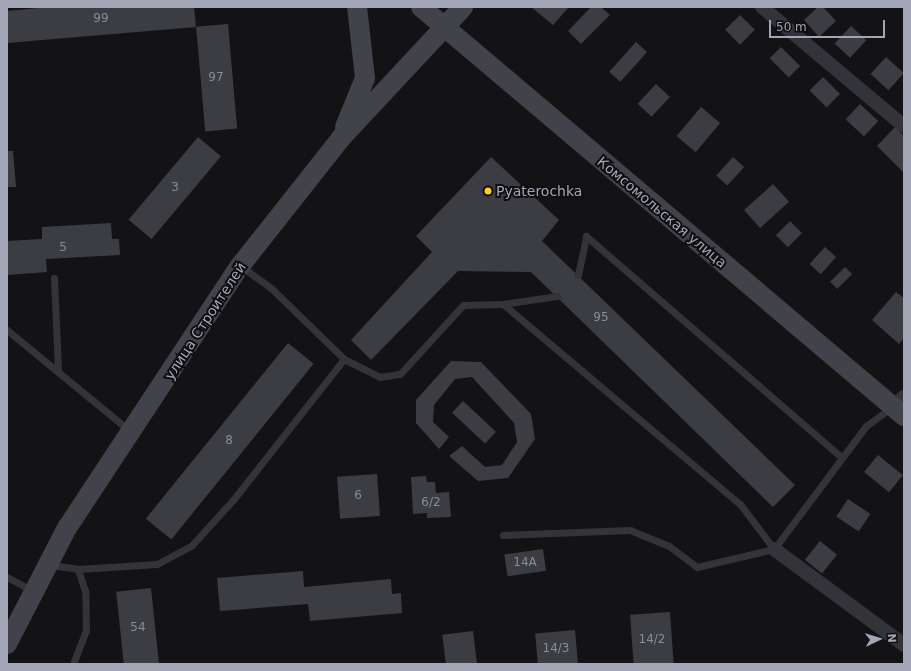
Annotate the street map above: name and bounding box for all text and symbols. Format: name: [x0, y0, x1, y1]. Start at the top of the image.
house number: 99: [93, 12, 109, 26]
scale bar: [771, 12, 887, 38]
text: 50 m: [776, 20, 807, 34]
house number: 97: [208, 71, 224, 85]
street label: Комсомольская улица: [594, 153, 730, 271]
house number: 3: [171, 181, 179, 195]
place label: Pyaterochka: [496, 183, 582, 199]
marker: Pyaterochka: [483, 186, 493, 196]
house number: 5: [59, 241, 67, 255]
street label: улица Строителей: [161, 259, 249, 383]
house number: 95: [593, 311, 609, 325]
house number: 8: [225, 434, 233, 448]
house number: 6: [354, 489, 362, 503]
house number: 6/2: [421, 496, 441, 510]
house number: 14А: [513, 556, 537, 570]
north arrow: [859, 619, 899, 659]
house number: 54: [130, 621, 146, 635]
house number: 14/2: [639, 633, 665, 647]
text: N: [885, 633, 898, 643]
house number: 14/3: [543, 642, 569, 656]

